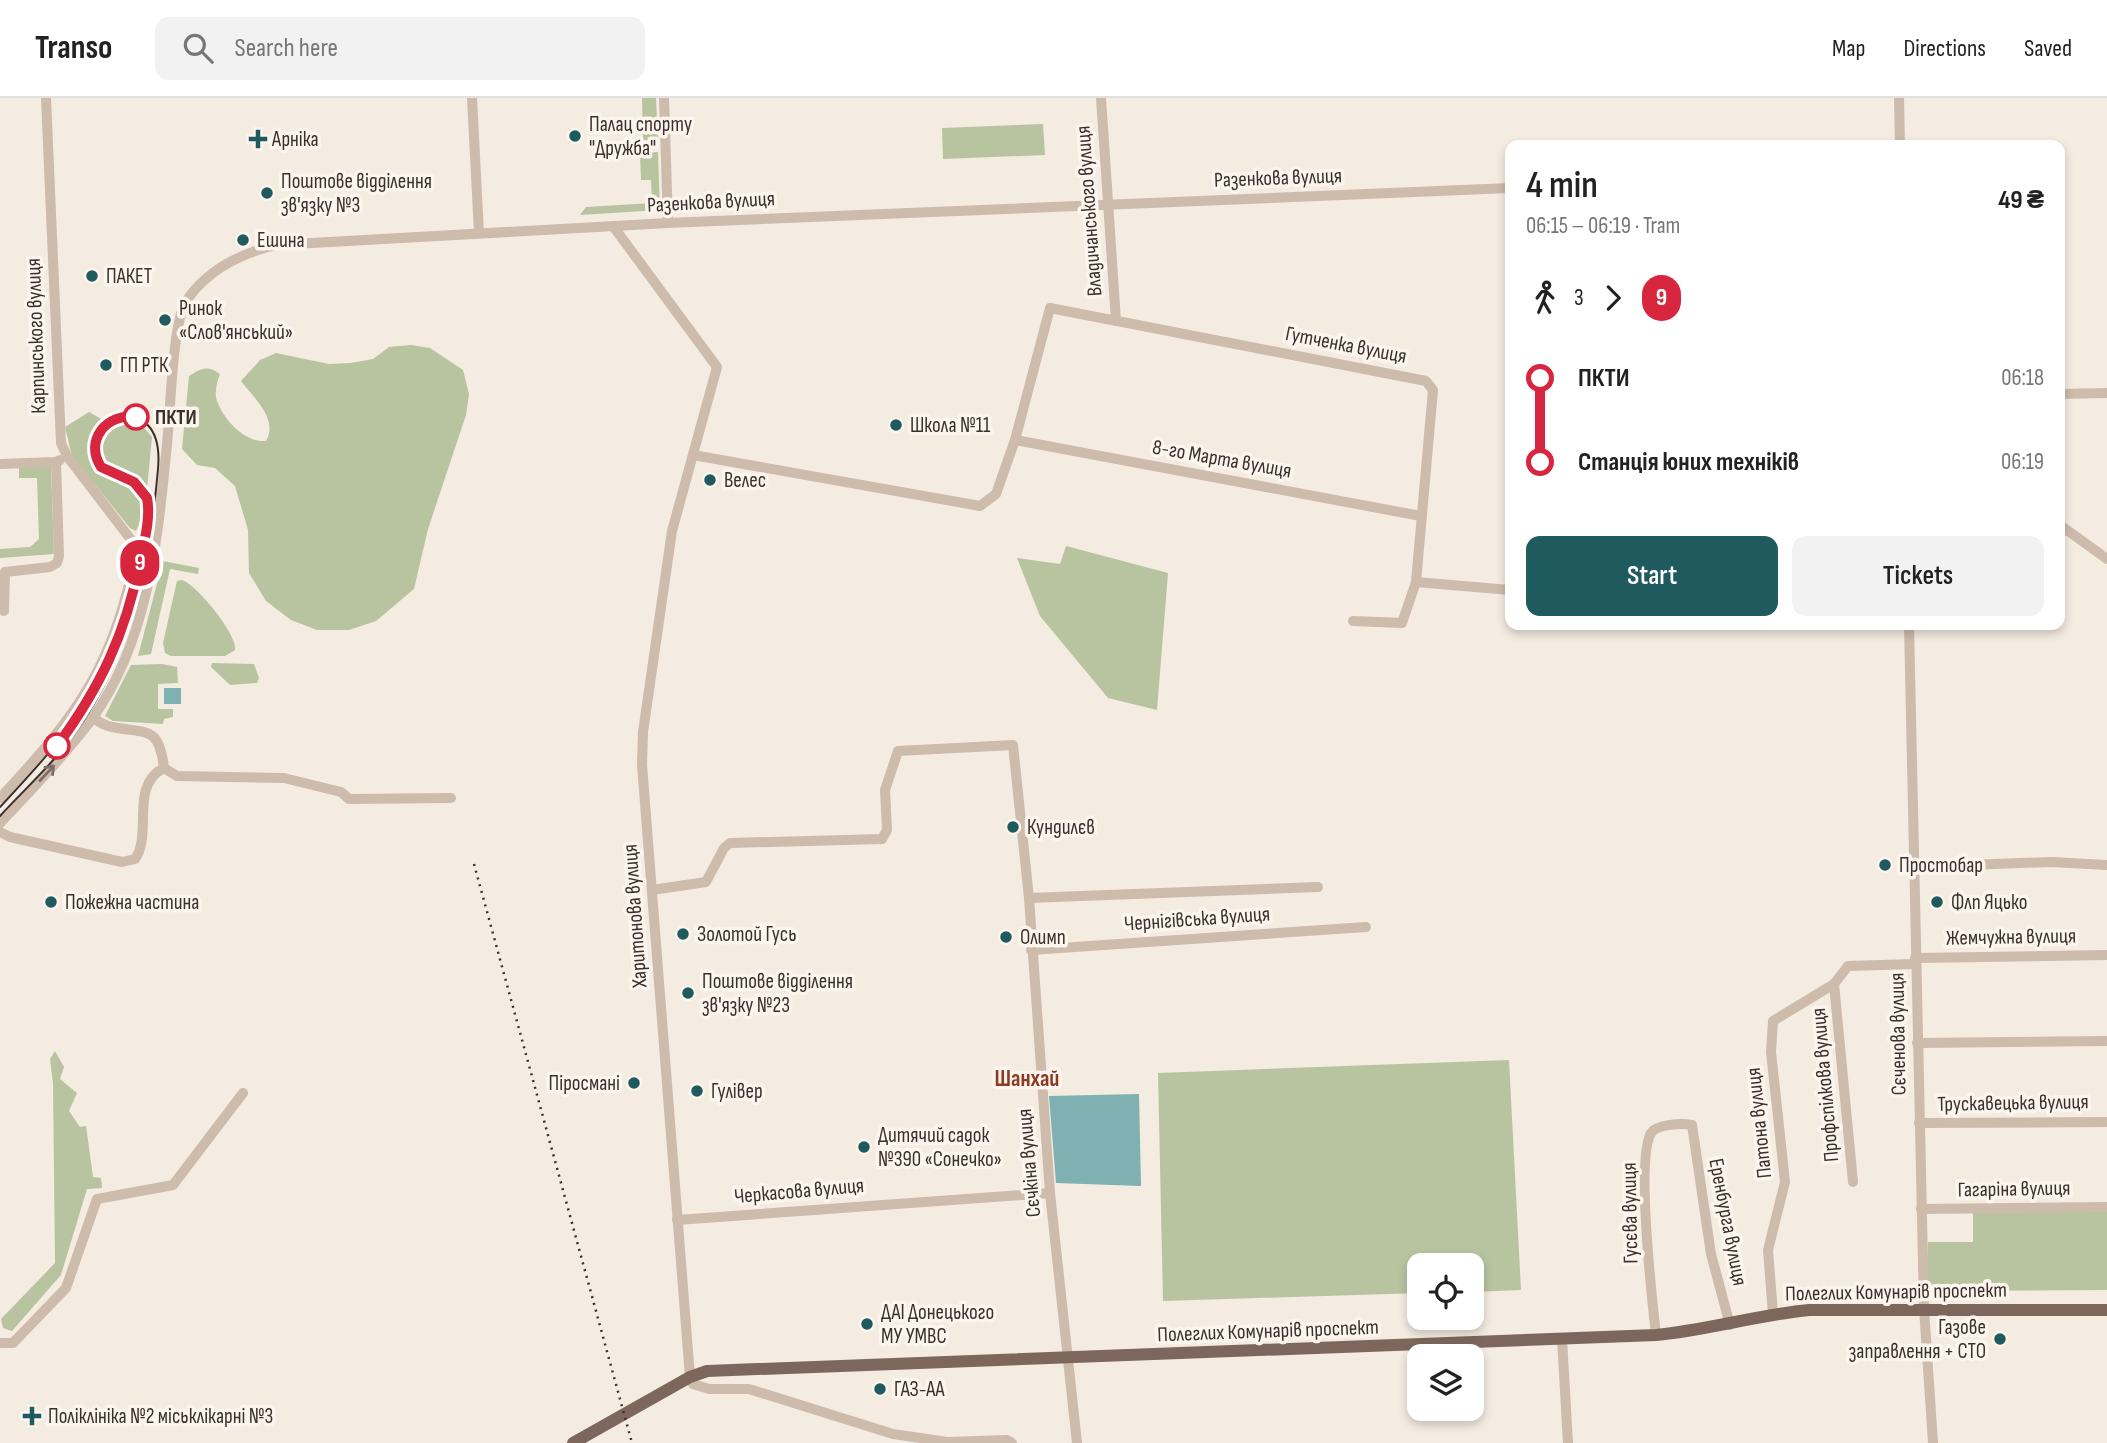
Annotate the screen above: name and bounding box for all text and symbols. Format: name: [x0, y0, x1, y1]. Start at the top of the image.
search box: [155, 17, 645, 80]
text: Transo: [35, 28, 113, 68]
icon: search: [179, 29, 217, 67]
text: Search here: [235, 33, 338, 64]
text: Map: [1832, 34, 1865, 63]
text: Directions: [1903, 34, 1986, 63]
text: Saved: [2024, 34, 2072, 63]
place label: Палац спорту "Дружба": [589, 112, 692, 161]
street label: Владичанського вулиця: [1071, 125, 1107, 297]
place label: Арніка: [271, 127, 319, 152]
marker: Палац спорту "Дружба": [567, 128, 583, 144]
marker: Арніка: [250, 131, 266, 147]
street label: Разенкова вулиця: [1214, 163, 1342, 193]
text: 4 min: [1526, 163, 1598, 208]
place label: Поштове відділення зв'язку №3: [281, 169, 432, 218]
marker: Поштове відділення зв'язку №3: [259, 185, 275, 201]
text: 49 ₴: [1998, 185, 2044, 216]
street label: Разенкова вулиця: [646, 186, 776, 218]
text: 06:15 – 06:19 · Tram: [1526, 212, 1680, 240]
place label: Ешина: [257, 228, 305, 253]
marker: Ешина: [235, 232, 251, 248]
street label: Карпинського вулиця: [21, 258, 51, 414]
place label: ПАКЕТ: [106, 264, 153, 289]
marker: ПАКЕТ: [84, 268, 100, 284]
icon: walk: [1526, 279, 1564, 317]
icon: forward: [1594, 279, 1632, 317]
text: 9: [1656, 283, 1667, 312]
text: 3: [1574, 284, 1584, 312]
place label: Ринок «Слов'янський»: [179, 296, 293, 345]
marker: Ринок «Слов'янський»: [157, 312, 173, 328]
street label: Гутченка вулиця: [1283, 321, 1409, 369]
place label: ГП РТК: [120, 353, 169, 378]
marker: ГП РТК: [98, 357, 114, 373]
text: ПКТИ: [1578, 363, 1630, 394]
text: 06:18: [2001, 364, 2044, 392]
marker: ПКТИ: [123, 404, 149, 430]
place label: ПКТИ: [155, 405, 197, 430]
place label: Школа №11: [910, 413, 991, 438]
marker: Школа №11: [888, 417, 904, 433]
street label: 8-го Марта вулиця: [1151, 434, 1293, 484]
text: Станція юних техніків: [1578, 447, 1799, 478]
text: 06:19: [2001, 448, 2044, 476]
place label: Велес: [724, 468, 766, 493]
marker: Велес: [702, 472, 718, 488]
button: Start: [1526, 536, 1778, 616]
button: Tickets: [1792, 536, 2044, 616]
line badge: 9: [117, 540, 163, 586]
text: 9: [134, 548, 146, 577]
unlabelled marker: [44, 733, 70, 759]
one-way arrow: [38, 765, 55, 782]
place label: Кундилєв: [1027, 815, 1095, 840]
marker: Кундилєв: [1005, 819, 1021, 835]
street label: Харитонова вулиця: [618, 843, 653, 990]
place label: Простобар: [1899, 853, 1983, 878]
marker: Простобар: [1877, 857, 1893, 873]
place label: Пожежна частина: [65, 890, 199, 915]
place label: Флп Яцько: [1951, 890, 2027, 915]
marker: Пожежна частина: [43, 894, 59, 910]
marker: Флп Яцько: [1929, 894, 1945, 910]
street label: Чернігівська вулиця: [1123, 901, 1271, 937]
place label: Золотой Гусь: [697, 922, 797, 947]
street label: Жемчужна вулиця: [1946, 923, 2076, 951]
place label: Олимп: [1020, 925, 1066, 950]
marker: Золотой Гусь: [675, 926, 691, 942]
marker: Олимп: [998, 929, 1014, 945]
place label: Поштове відділення зв'язку №23: [702, 969, 853, 1018]
street label: Сєченова вулиця: [1884, 972, 1912, 1096]
marker: Поштове відділення зв'язку №23: [680, 985, 696, 1001]
street label: Профспілкова вулиця: [1806, 1007, 1844, 1163]
district label: Шанхай: [995, 1065, 1059, 1093]
street label: Патона вулиця: [1741, 1066, 1777, 1180]
place label: Піросмані: [549, 1071, 620, 1096]
marker: Піросмані: [626, 1075, 642, 1091]
place label: Гулівер: [711, 1079, 763, 1104]
marker: Гулівер: [689, 1083, 705, 1099]
street label: Трускавецька вулиця: [1937, 1089, 2089, 1117]
street label: Сєчкіна вулиця: [1012, 1108, 1046, 1218]
place label: Дитячий садок №390 «Сонечко»: [878, 1123, 1002, 1172]
marker: Дитячий садок №390 «Сонечко»: [856, 1139, 872, 1155]
street label: Еренбурга вулиця: [1703, 1156, 1753, 1288]
street label: Гусєва вулиця: [1617, 1162, 1643, 1264]
street label: Черкасова вулиця: [733, 1173, 865, 1209]
street label: Гагаріна вулиця: [1957, 1176, 2071, 1202]
map controls: [1407, 1253, 1484, 1421]
button: locate: [1407, 1253, 1484, 1330]
street label: Полеглих Комунарів проспект: [1785, 1278, 2007, 1306]
place label: ДАІ Донецького МУ УМВС: [881, 1300, 994, 1349]
street label: Полеглих Комунарів проспект: [1157, 1315, 1379, 1347]
place label: Газове заправлення + СТО: [1849, 1315, 1986, 1364]
marker: ДАІ Донецького МУ УМВС: [859, 1316, 875, 1332]
marker: Газове заправлення + СТО: [1992, 1331, 2008, 1347]
button: layers: [1407, 1344, 1484, 1421]
place label: ГАЗ-АА: [894, 1377, 945, 1402]
marker: ГАЗ-АА: [872, 1381, 888, 1397]
place label: Поліклініка №2 міськлікарні №3: [48, 1404, 273, 1429]
marker: Поліклініка №2 міськлікарні №3: [22, 1406, 42, 1426]

